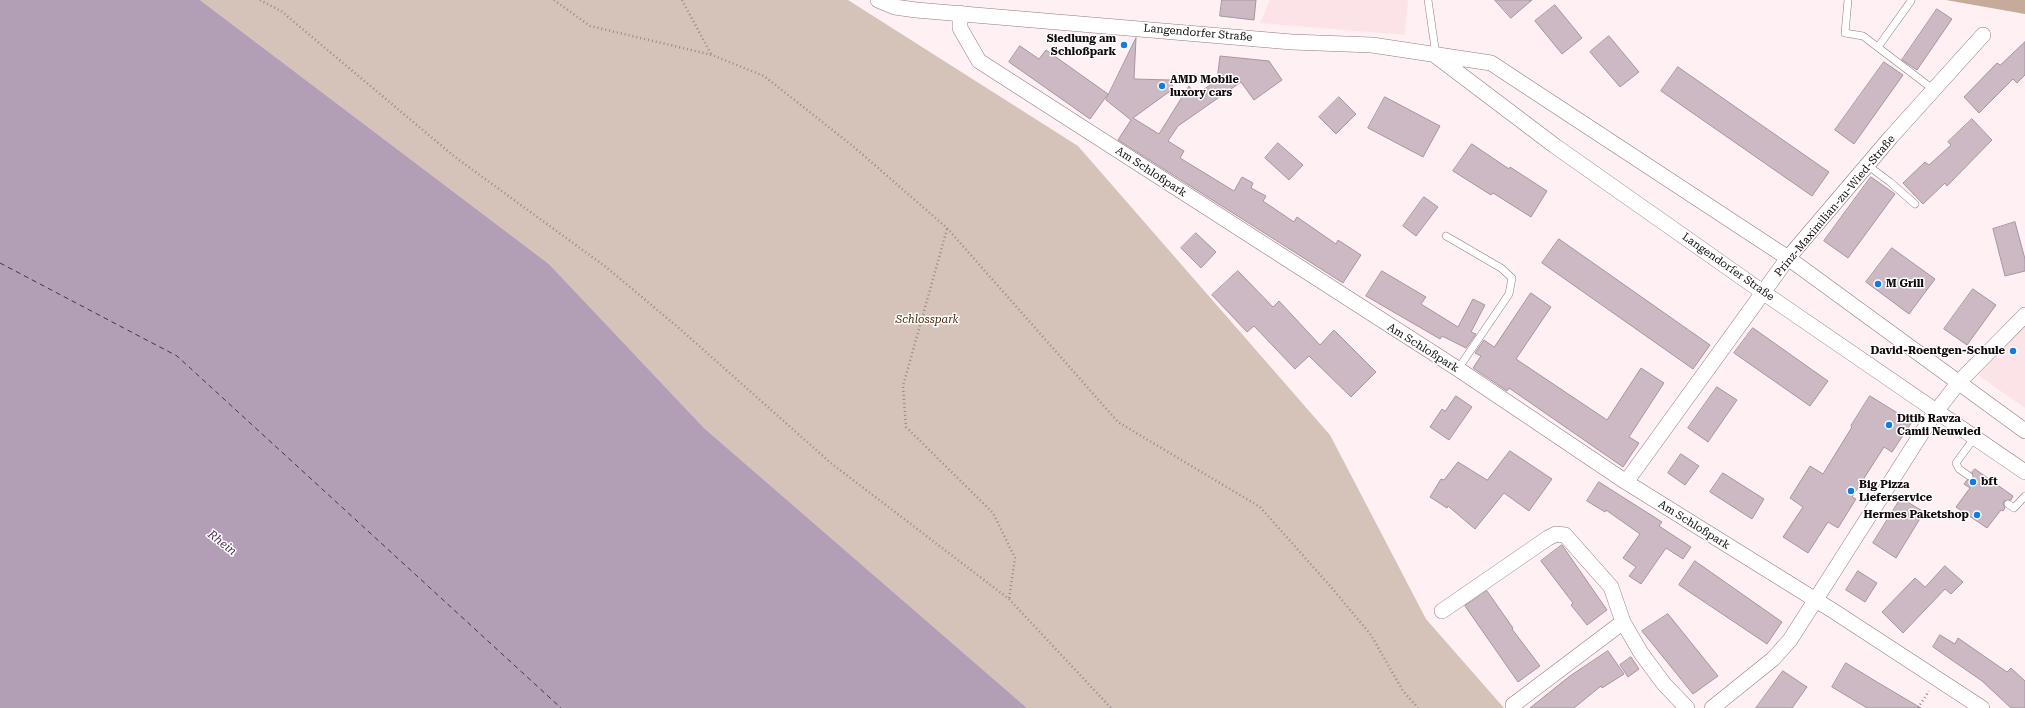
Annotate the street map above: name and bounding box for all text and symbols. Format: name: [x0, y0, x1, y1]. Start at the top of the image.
street label: Langendorfer Straße: [1143, 22, 1253, 44]
place label: Siedlung am Schloßpark: [1047, 32, 1116, 58]
marker: Siedlung am Schloßpark: [1119, 40, 1129, 50]
place label: AMD Mobile luxory cars: [1170, 73, 1239, 99]
marker: AMD Mobile luxory cars: [1157, 81, 1167, 91]
street label: Prinz-Maximilian-zu-Wied-Straße: [1772, 133, 1898, 279]
street label: Am Schloßpark: [1113, 144, 1189, 200]
street label: Langendorfer Straße: [1679, 230, 1777, 304]
place label: M Grill: [1886, 277, 1924, 291]
marker: M Grill: [1873, 279, 1883, 289]
park label: Schlosspark: [896, 313, 958, 327]
street label: Am Schloßpark: [1385, 321, 1461, 375]
place label: David-Roentgen-Schule: [1870, 344, 2005, 358]
marker: David-Roentgen-Schule: [2008, 346, 2018, 356]
place label: Ditib Ravza Camii Neuwied: [1897, 412, 1981, 438]
marker: Ditib Ravza Camii Neuwied: [1884, 420, 1894, 430]
place label: bft: [1981, 475, 1998, 489]
marker: bft: [1968, 477, 1978, 487]
place label: Big Pizza Lieferservice: [1859, 478, 1932, 504]
marker: Big Pizza Lieferservice: [1846, 486, 1856, 496]
street label: Am Schloßpark: [1656, 498, 1732, 552]
place label: Hermes Paketshop: [1864, 508, 1969, 522]
marker: Hermes Paketshop: [1972, 510, 1982, 520]
water label: Rhein: [205, 527, 239, 559]

